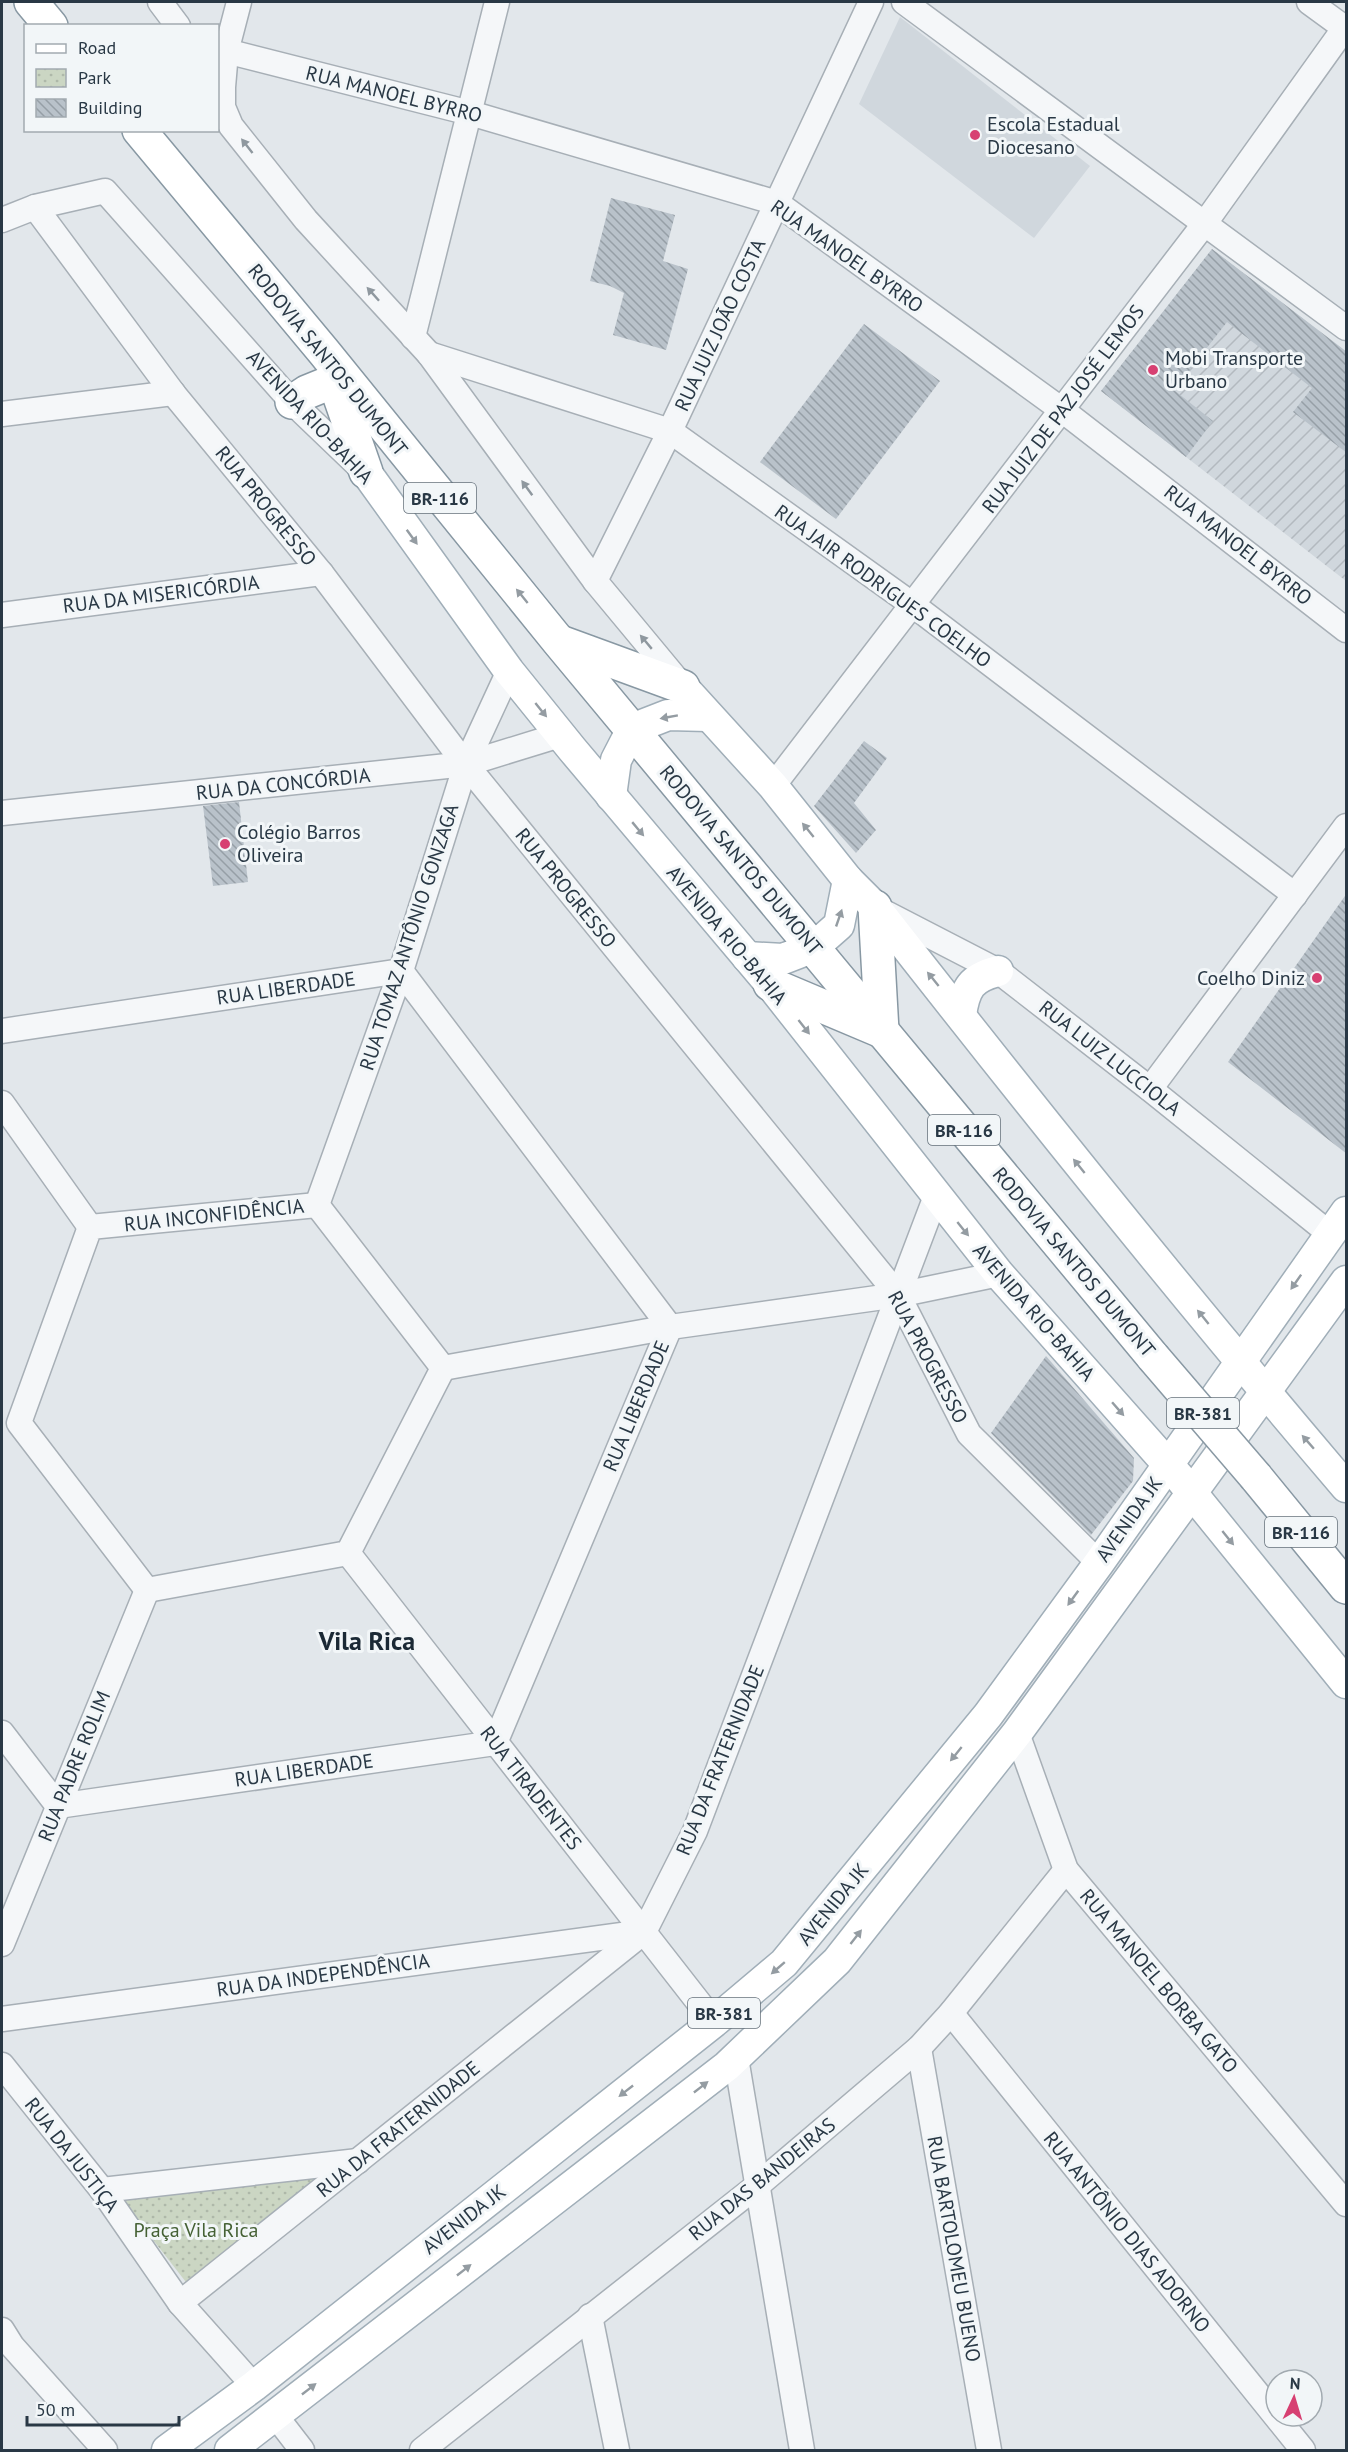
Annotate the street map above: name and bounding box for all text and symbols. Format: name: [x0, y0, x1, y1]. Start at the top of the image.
legend: [24, 24, 219, 132]
text: Road: [78, 36, 116, 59]
street label: RUA MANOEL BYRRO: [303, 60, 485, 128]
text: Park: [78, 66, 111, 89]
text: Building: [78, 96, 142, 119]
place label: Escola Estadual Diocesano: [987, 111, 1120, 160]
marker: Escola Estadual Diocesano: [968, 128, 982, 142]
one-way arrow: [242, 138, 254, 153]
street label: RUA MANOEL BYRRO: [765, 193, 929, 319]
street label: RUA JUIZ JOÃO COSTA: [669, 234, 771, 415]
street label: RODOVIA SANTOS DUMONT: [242, 259, 414, 461]
one-way arrow: [367, 287, 380, 302]
street label: RUA JUIZ DE PAZ JOSÉ LEMOS: [976, 300, 1150, 518]
street label: AVENIDA RIO-BAHIA: [241, 345, 379, 490]
place label: Mobi Transporte Urbano: [1165, 345, 1303, 394]
marker: Mobi Transporte Urbano: [1146, 363, 1160, 377]
street label: RUA PROGRESSO: [210, 441, 322, 571]
street label: RUA MANOEL BYRRO: [1159, 479, 1317, 611]
one-way arrow: [521, 480, 533, 495]
road number: BR-116: [404, 483, 476, 513]
street label: RUA JAIR RODRIGUES COELHO: [769, 498, 997, 674]
one-way arrow: [406, 528, 418, 544]
street label: RUA DA MISERICÓRDIA: [61, 569, 261, 619]
one-way arrow: [516, 589, 528, 604]
one-way arrow: [639, 634, 652, 650]
one-way arrow: [534, 703, 546, 718]
one-way arrow: [659, 713, 678, 722]
street label: RODOVIA SANTOS DUMONT: [654, 760, 828, 960]
street label: RUA DA CONCÓRDIA: [195, 762, 372, 806]
street label: RUA TOMAZ ANTÔNIO GONZAGA: [354, 800, 465, 1074]
place label: Colégio Barros Oliveira: [237, 819, 361, 868]
one-way arrow: [631, 821, 644, 836]
one-way arrow: [801, 822, 814, 838]
street label: RUA PROGRESSO: [510, 823, 622, 953]
marker: Colégio Barros Oliveira: [218, 837, 232, 851]
street label: AVENIDA RIO-BAHIA: [661, 860, 793, 1010]
one-way arrow: [835, 909, 844, 927]
street label: RUA LIBERDADE: [215, 965, 357, 1011]
place label: Coelho Diniz: [1197, 965, 1305, 991]
marker: Coelho Diniz: [1310, 971, 1324, 985]
one-way arrow: [927, 972, 939, 987]
street label: RUA LUIZ LUCCIOLA: [1034, 994, 1186, 1122]
one-way arrow: [797, 1019, 809, 1034]
road number: BR-116: [928, 1115, 1000, 1145]
one-way arrow: [1074, 1158, 1086, 1173]
street label: RODOVIA SANTOS DUMONT: [987, 1162, 1161, 1362]
street label: RUA INCONFIDÊNCIA: [123, 1193, 306, 1237]
one-way arrow: [956, 1222, 969, 1237]
street label: AVENIDA RIO-BAHIA: [967, 1238, 1101, 1386]
one-way arrow: [1290, 1273, 1302, 1289]
street label: RUA PROGRESSO: [882, 1286, 974, 1428]
one-way arrow: [1196, 1309, 1209, 1325]
street label: RUA LIBERDADE: [597, 1337, 675, 1475]
road number: BR-381: [1167, 1398, 1239, 1428]
one-way arrow: [1111, 1401, 1125, 1416]
one-way arrow: [1302, 1434, 1315, 1450]
street label: AVENIDA JK: [1090, 1471, 1168, 1567]
road number: BR-116: [1265, 1517, 1337, 1547]
one-way arrow: [1221, 1530, 1234, 1546]
one-way arrow: [1067, 1589, 1079, 1605]
district label: Vila Rica: [318, 1624, 415, 1657]
street label: RUA DA FRATERNIDADE: [670, 1661, 770, 1859]
street label: RUA PADRE ROLIM: [32, 1687, 116, 1845]
street label: RUA TIRADENTES: [475, 1721, 587, 1855]
one-way arrow: [950, 1746, 963, 1761]
street label: RUA LIBERDADE: [233, 1747, 375, 1793]
street label: AVENIDA JK: [792, 1857, 874, 1951]
street label: RUA MANOEL BORBA GATO: [1074, 1883, 1244, 2079]
one-way arrow: [850, 1929, 863, 1945]
street label: RUA DA INDEPENDÊNCIA: [215, 1947, 431, 2003]
one-way arrow: [771, 1961, 786, 1974]
road number: BR-381: [688, 1998, 760, 2028]
street label: RUA DA FRATERNIDADE: [311, 2055, 485, 2203]
one-way arrow: [693, 2080, 709, 2093]
one-way arrow: [618, 2084, 634, 2097]
street label: RUA DA JUSTIÇA: [19, 2092, 125, 2218]
street label: RUA DAS BANDEIRAS: [683, 2112, 841, 2246]
street label: RUA ANTÔNIO DIAS ADORNO: [1038, 2126, 1216, 2338]
street label: RUA BARTOLOMEU BUENO: [921, 2134, 987, 2364]
street label: AVENIDA JK: [417, 2178, 511, 2260]
park label: Praça Vila Rica: [134, 2217, 258, 2243]
one-way arrow: [456, 2264, 471, 2276]
north arrow: [1264, 2368, 1324, 2428]
text: N: [1289, 2373, 1301, 2393]
one-way arrow: [301, 2383, 317, 2395]
scale bar: [27, 2389, 178, 2427]
text: 50 m: [36, 2398, 75, 2421]

